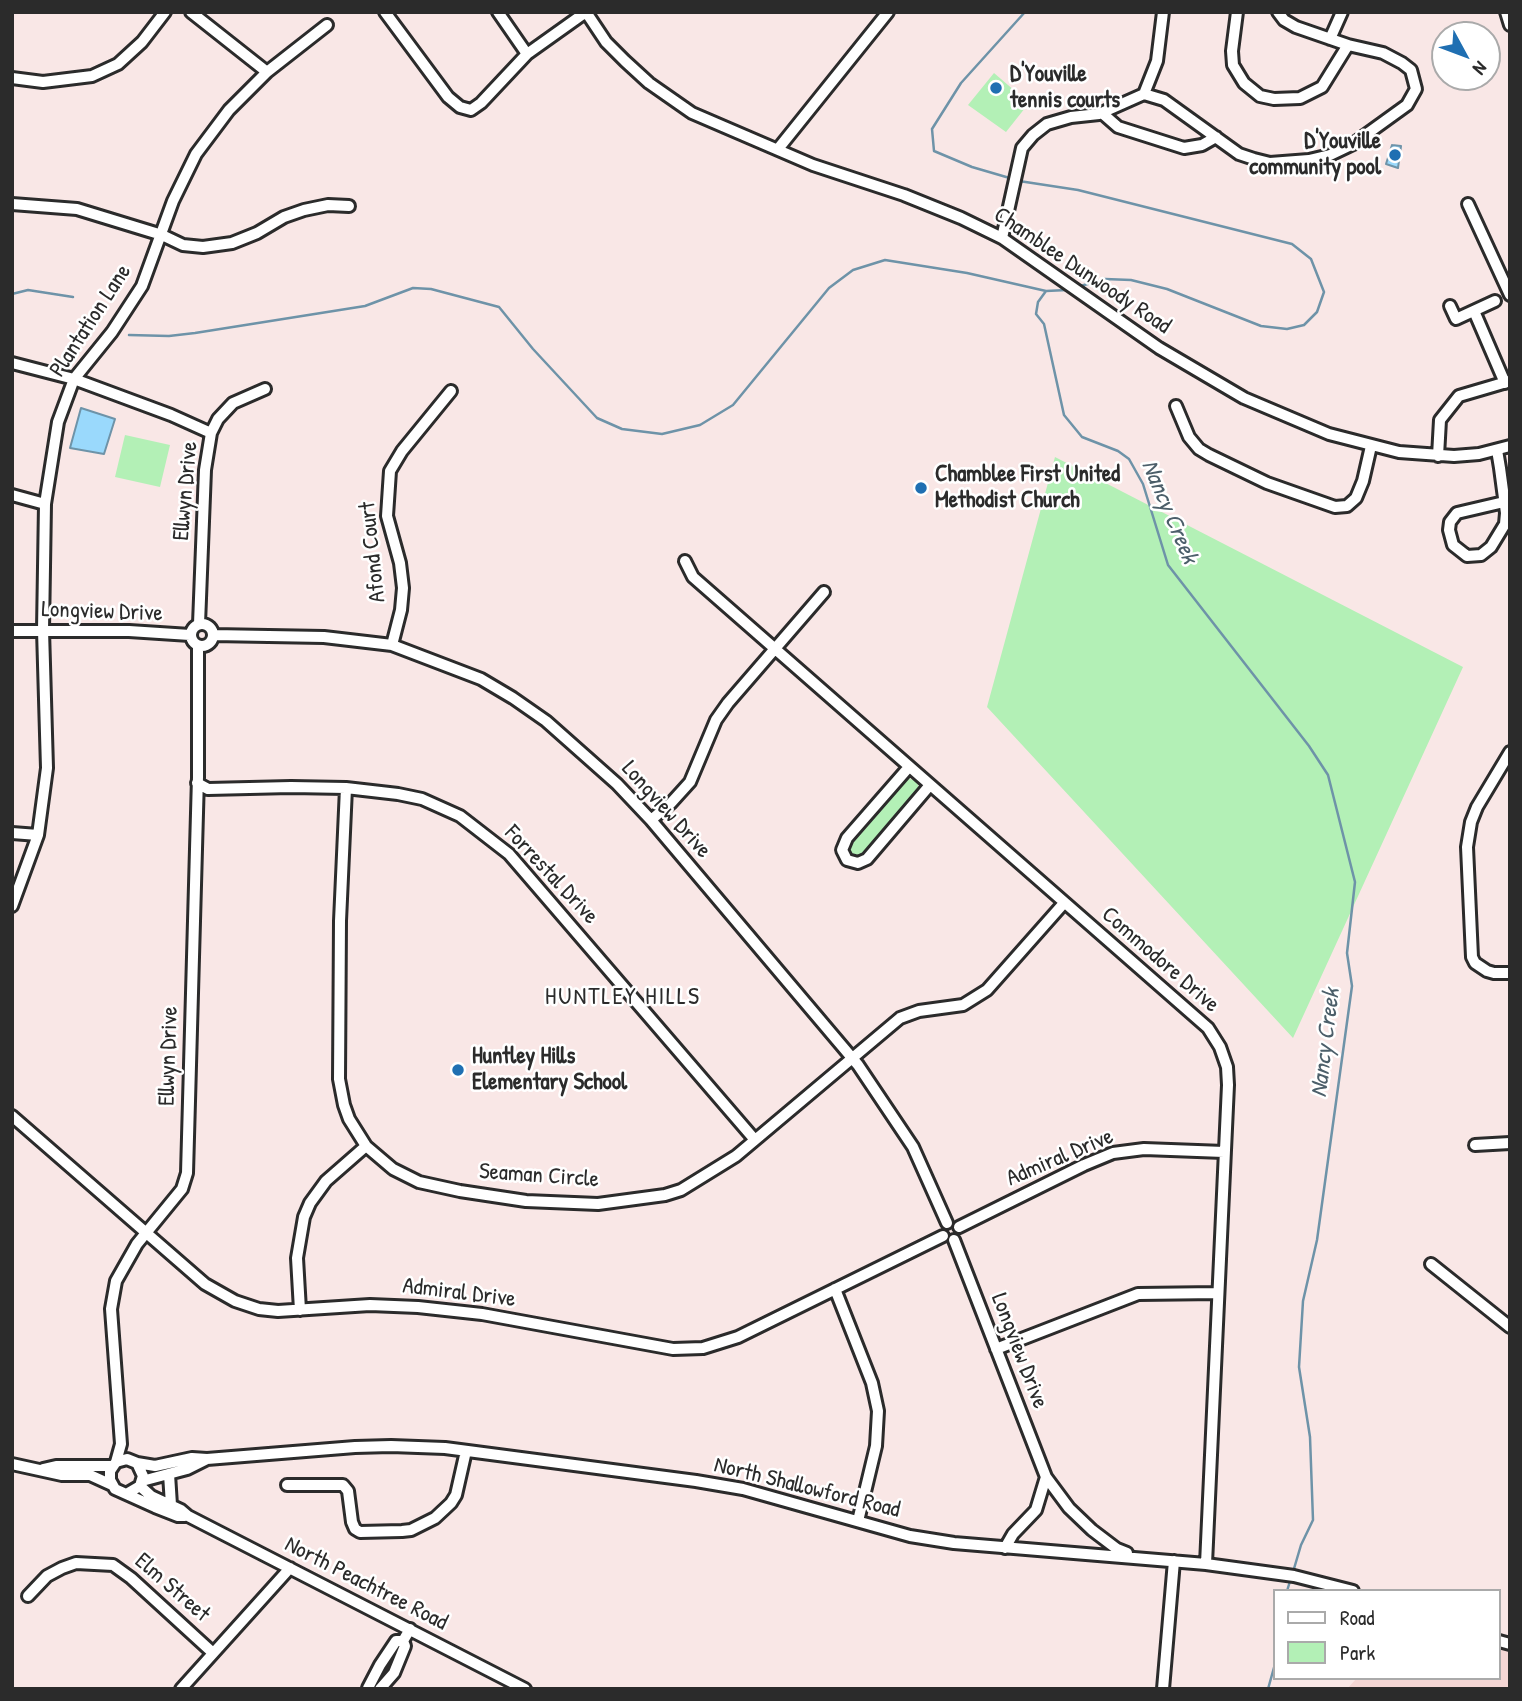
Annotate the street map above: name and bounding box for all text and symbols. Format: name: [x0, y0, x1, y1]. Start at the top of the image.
north arrow: [1431, 21, 1501, 91]
text: N: [1467, 56, 1493, 81]
place label: D'Youville tennis courts: [1010, 61, 1120, 115]
marker: D'Youville tennis courts: [988, 80, 1004, 96]
place label: D'Youville community pool: [1249, 128, 1381, 182]
marker: D'Youville community pool: [1387, 147, 1403, 163]
street label: Chamblee Dunwoody Road: [988, 202, 1176, 340]
street label: Plantation Lane: [44, 260, 138, 382]
street label: Ellwyn Drive: [168, 440, 204, 542]
water label: Nancy Creek: [1134, 456, 1204, 568]
place label: Chamblee First United Methodist Church: [935, 461, 1120, 515]
marker: Chamblee First United Methodist Church: [913, 480, 929, 496]
street label: Afond Court: [354, 500, 392, 604]
street label: Longview Drive: [41, 596, 163, 628]
street label: Longview Drive: [615, 756, 717, 864]
street label: Forrestal Drive: [498, 820, 604, 930]
street label: Commodore Drive: [1095, 901, 1225, 1019]
district label: HUNTLEY HILLS: [547, 984, 699, 1012]
water label: Nancy Creek: [1305, 987, 1347, 1099]
street label: Ellwyn Drive: [153, 1006, 185, 1106]
place label: Huntley Hills Elementary School: [472, 1043, 627, 1097]
marker: Huntley Hills Elementary School: [450, 1062, 466, 1078]
street label: Admiral Drive: [1002, 1123, 1118, 1193]
street label: Seaman Circle: [478, 1158, 600, 1194]
street label: Admiral Drive: [401, 1272, 517, 1314]
street label: Longview Drive: [984, 1289, 1054, 1413]
street label: North Shallowford Road: [711, 1452, 903, 1524]
street label: North Peachtree Road: [280, 1531, 452, 1637]
street label: Elm Street: [129, 1548, 215, 1628]
legend: [1274, 1589, 1501, 1680]
text: Road: [1340, 1603, 1374, 1632]
text: Park: [1340, 1638, 1375, 1667]

